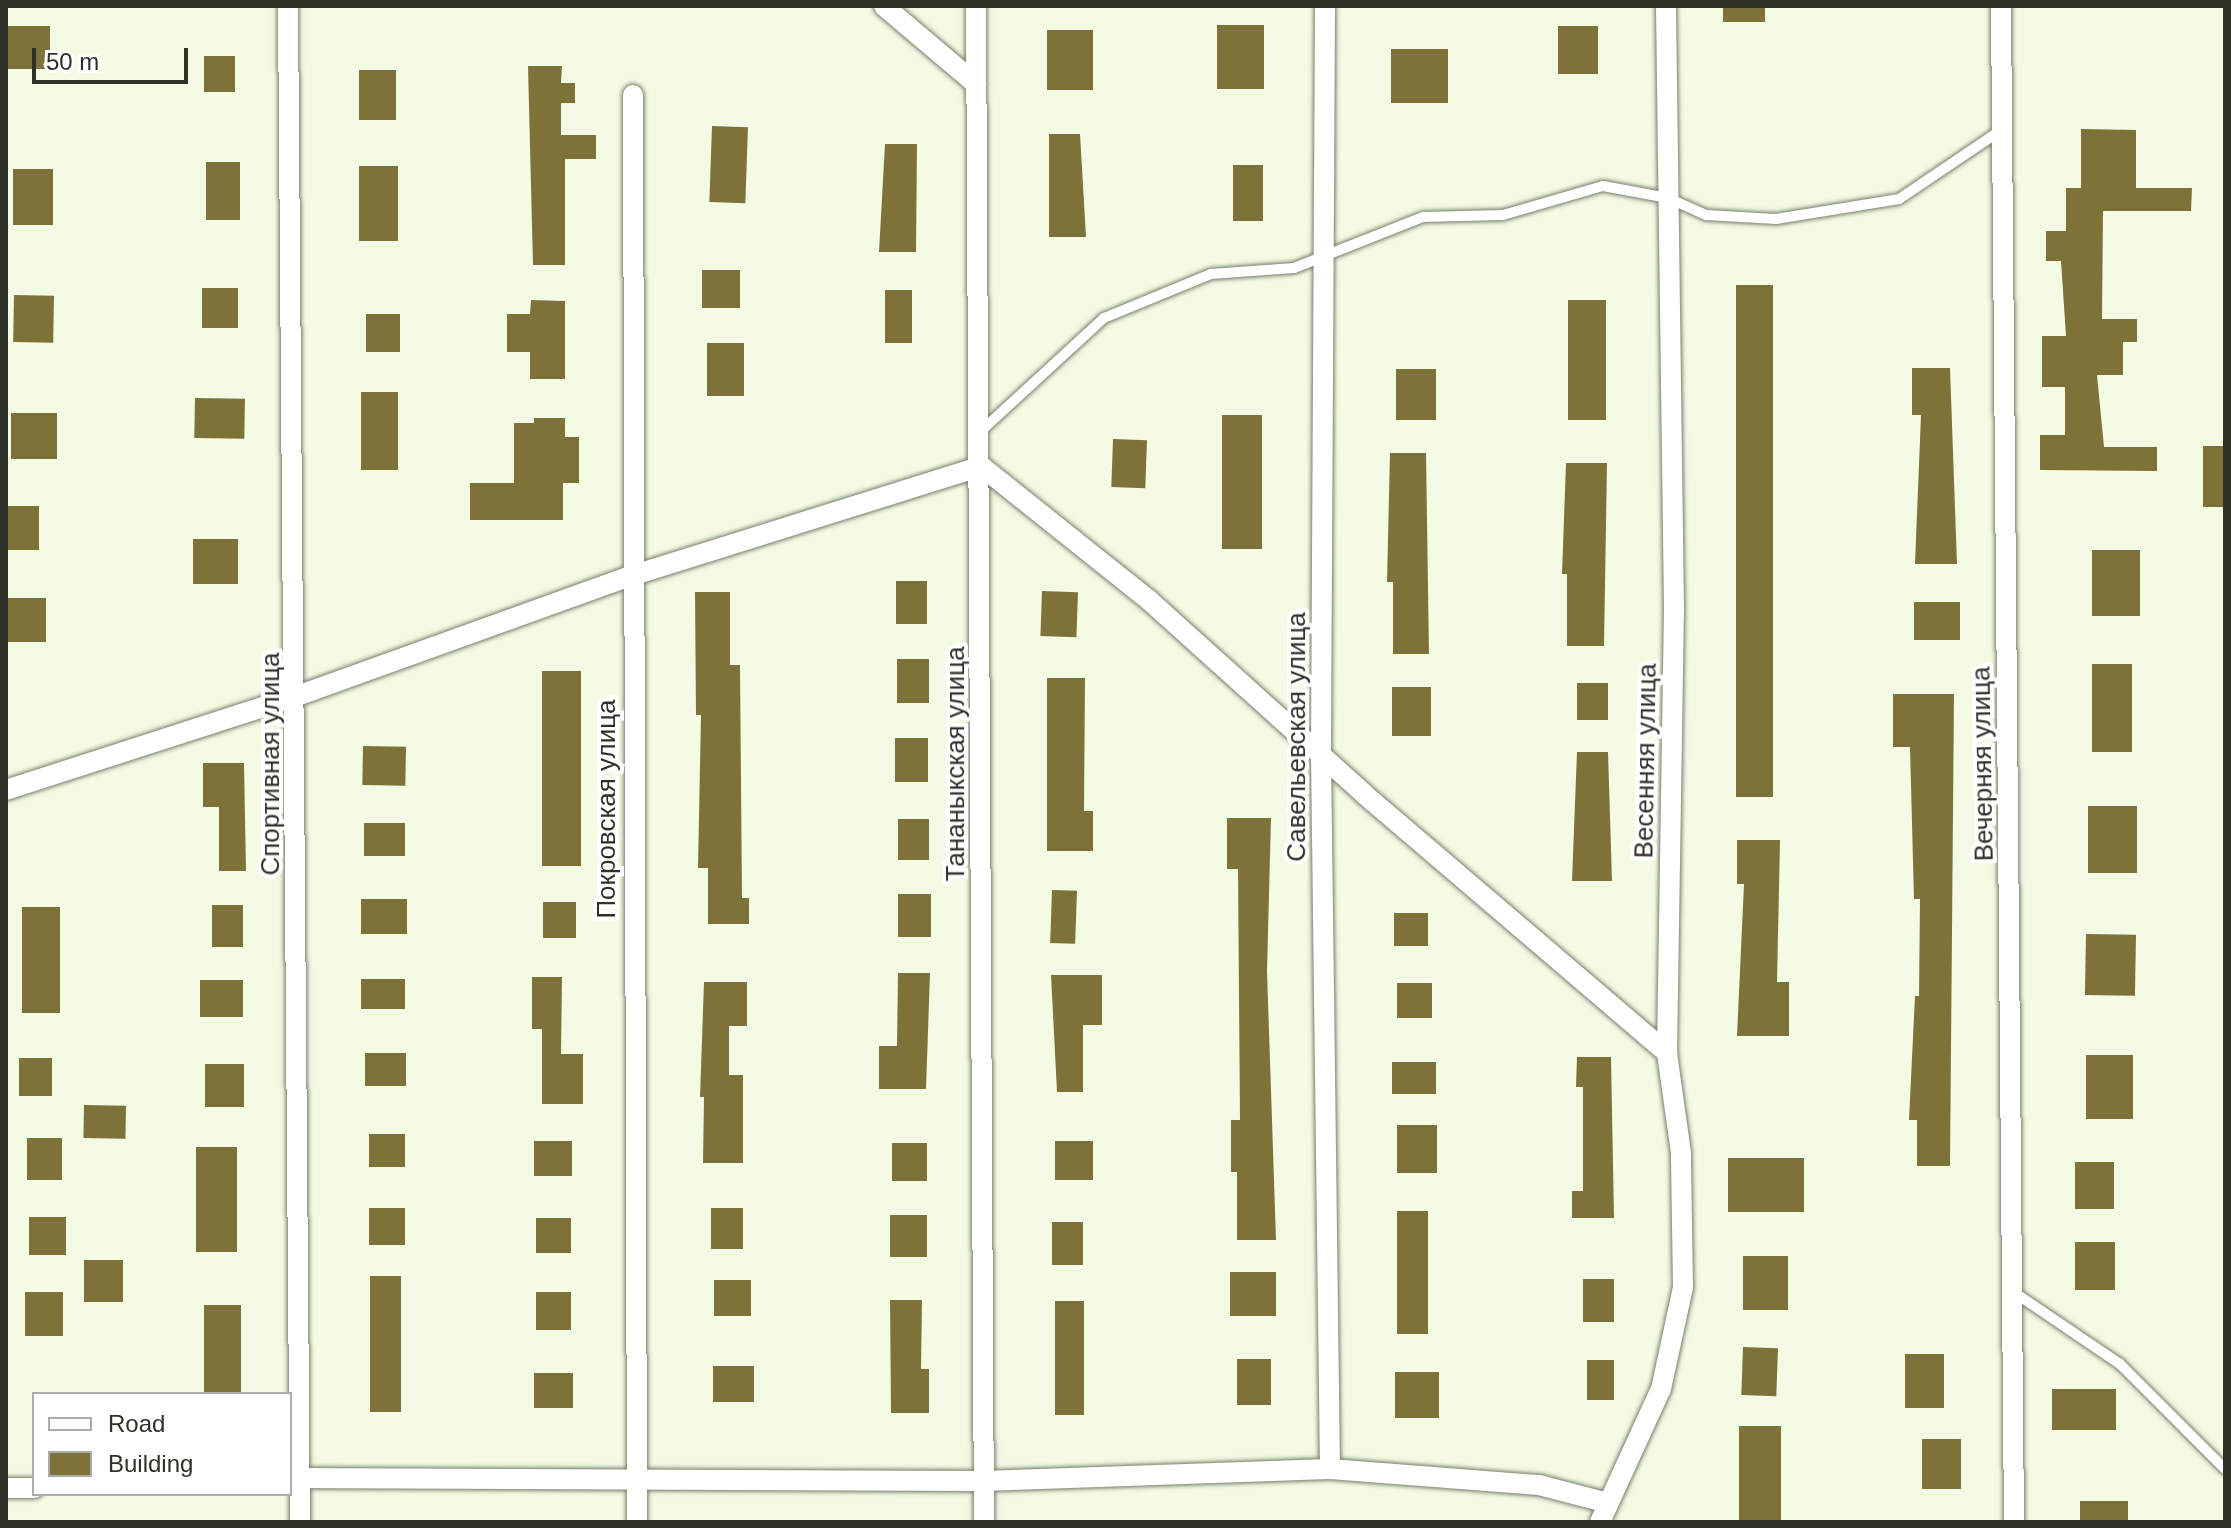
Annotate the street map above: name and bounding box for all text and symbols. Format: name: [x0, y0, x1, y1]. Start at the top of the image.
scale bar: [36, 32, 192, 82]
text: 50 m: [46, 48, 99, 75]
street label: Савельевская улица: [1281, 612, 1313, 862]
street label: Тананыкская улица: [940, 647, 972, 881]
street label: Спортивная улица: [255, 652, 287, 876]
street label: Весенняя улица: [1629, 663, 1663, 859]
street label: Вечерняя улица: [1966, 666, 2000, 862]
street label: Покровская улица: [591, 699, 623, 919]
legend: [32, 1392, 292, 1496]
text: Road: [108, 1410, 165, 1437]
text: Building: [108, 1450, 193, 1477]

